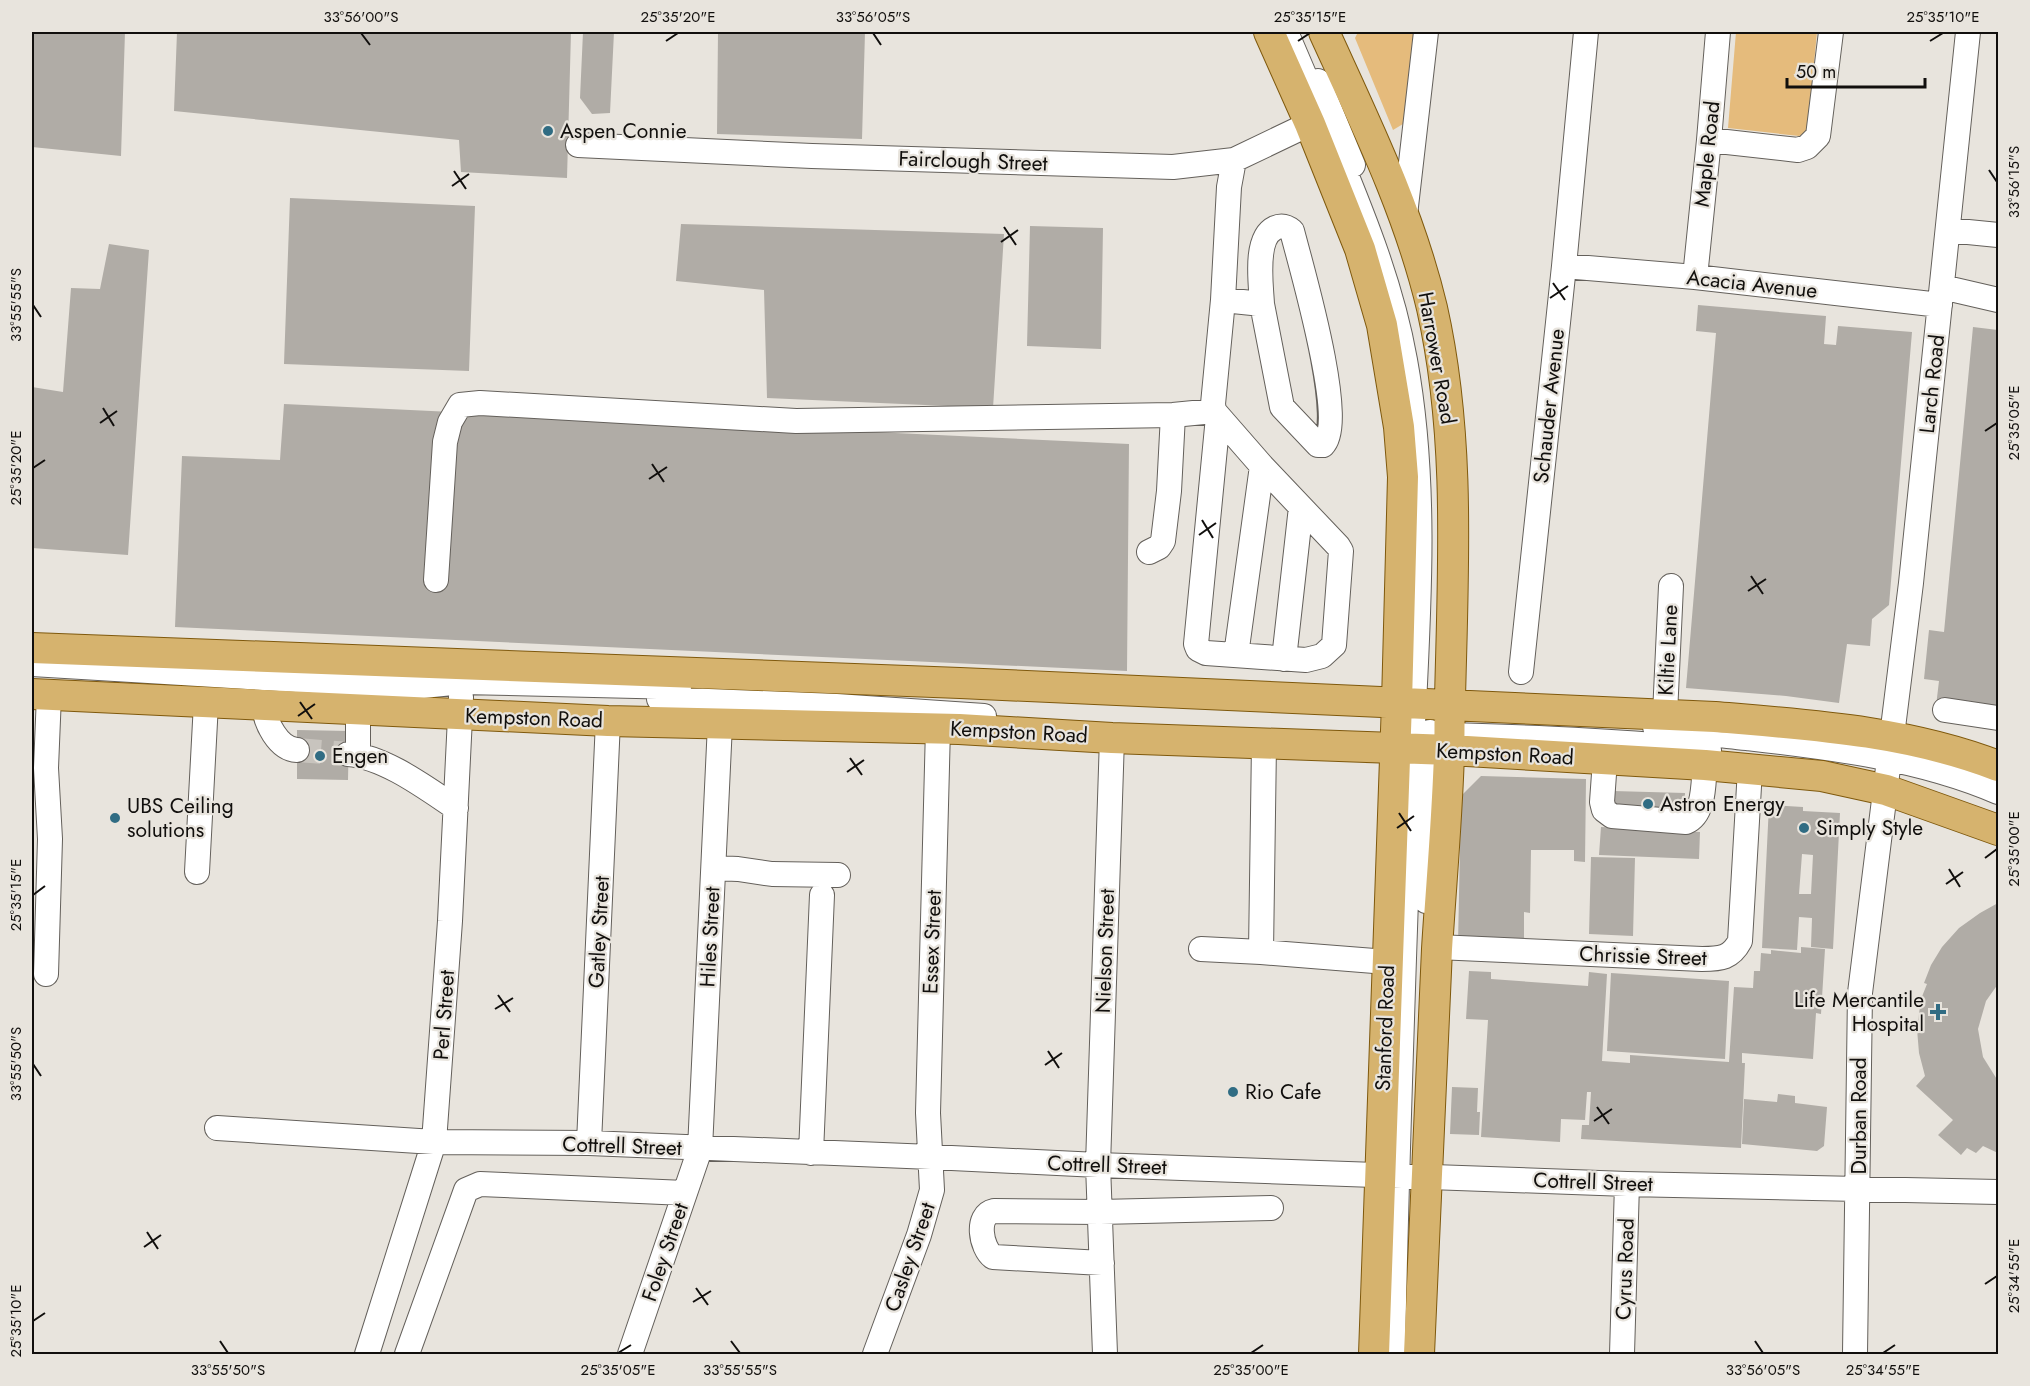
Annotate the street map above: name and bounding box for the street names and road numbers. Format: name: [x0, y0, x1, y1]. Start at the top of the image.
street label: Maple Road: [1687, 100, 1727, 208]
street label: Fairclough Street: [898, 143, 1048, 179]
street label: Acacia Avenue: [1685, 262, 1819, 306]
street label: Harrower Road: [1411, 289, 1463, 427]
street label: Schauder Avenue: [1526, 327, 1572, 485]
street label: Larch Road: [1912, 333, 1952, 435]
street label: Kiltie Lane: [1651, 604, 1685, 696]
street label: Kempston Road: [465, 701, 603, 735]
street label: Kempston Road: [949, 713, 1089, 751]
street label: Kempston Road: [1435, 735, 1575, 773]
street label: Gatley Street: [581, 875, 617, 989]
street label: Hiles Street: [692, 886, 728, 988]
street label: Nielson Street: [1088, 888, 1122, 1014]
street label: Essex Street: [915, 889, 949, 995]
street label: Chrissie Street: [1579, 939, 1707, 973]
street label: Stanford Road: [1368, 965, 1402, 1091]
street label: Perl Street: [426, 969, 462, 1061]
street label: Durban Road: [1844, 1057, 1874, 1175]
street label: Cottrell Street: [562, 1129, 682, 1163]
street label: Cottrell Street: [1047, 1148, 1167, 1182]
street label: Cottrell Street: [1533, 1165, 1653, 1199]
street label: Casley Street: [877, 1198, 943, 1316]
street label: Foley Street: [634, 1199, 696, 1305]
street label: Cyrus Road: [1608, 1218, 1642, 1320]

